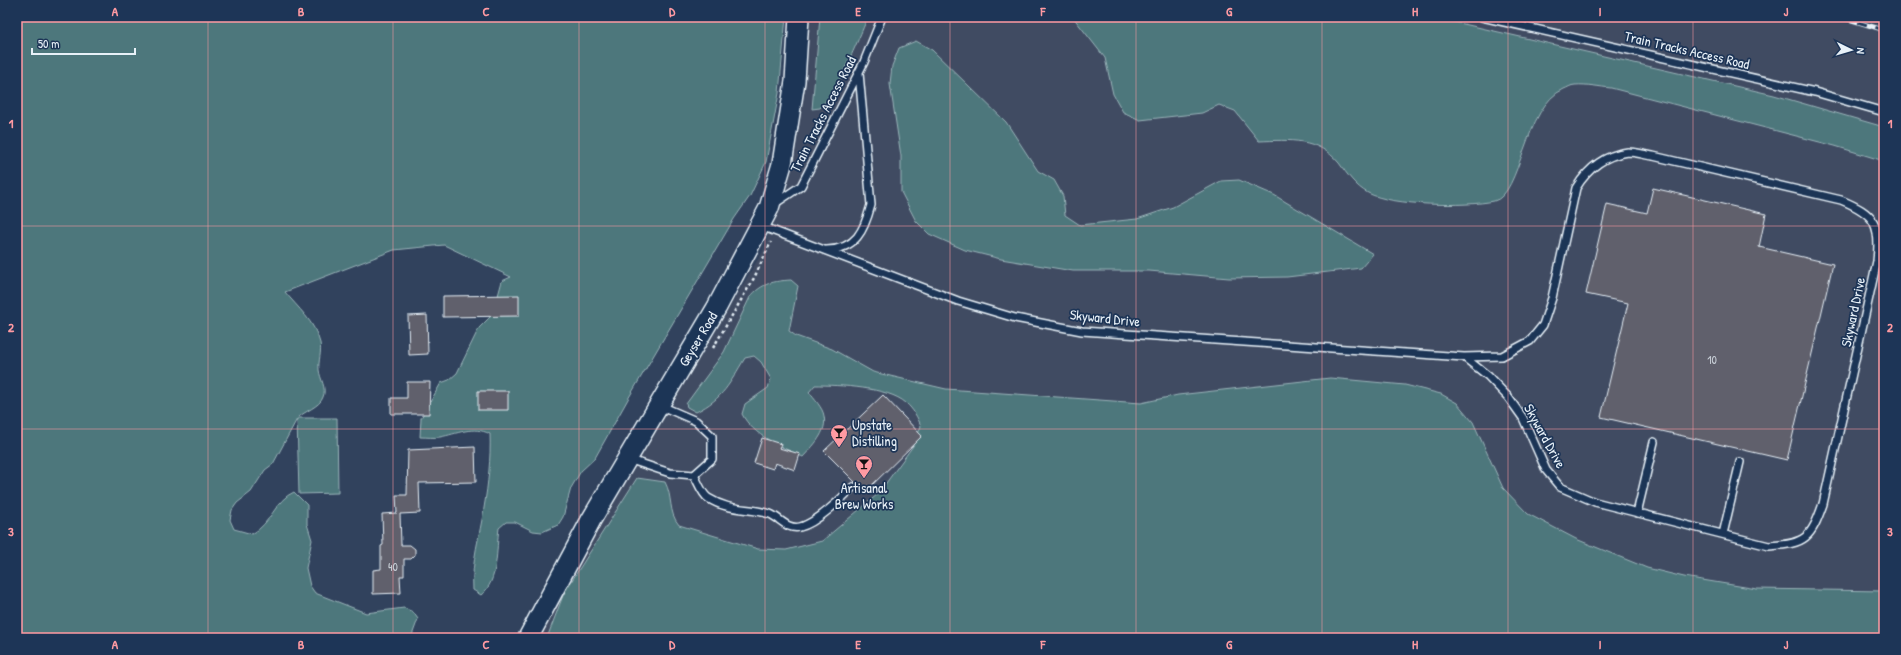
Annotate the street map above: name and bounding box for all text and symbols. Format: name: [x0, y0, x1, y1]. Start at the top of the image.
text: A: [112, 2, 119, 20]
text: B: [298, 2, 305, 20]
text: C: [482, 2, 490, 20]
text: D: [669, 2, 676, 20]
text: E: [855, 2, 861, 20]
text: F: [1040, 2, 1047, 20]
text: G: [1226, 2, 1233, 20]
text: H: [1412, 2, 1418, 20]
text: I: [1598, 2, 1602, 20]
text: J: [1784, 2, 1789, 20]
street label: Train Tracks Access Road: [1623, 26, 1752, 73]
scale bar: [32, 30, 135, 56]
north arrow: [1831, 30, 1871, 70]
text: 50 m: [38, 35, 59, 52]
text: N: [1854, 47, 1868, 55]
street label: Train Tracks Access Road: [785, 52, 860, 175]
text: 1: [9, 114, 14, 132]
text: 1: [1888, 114, 1893, 132]
street label: Skyward Drive: [1836, 275, 1870, 349]
street label: Skyward Drive: [1069, 304, 1142, 332]
street label: Geyser Road: [674, 307, 722, 370]
text: 2: [8, 318, 15, 336]
text: 2: [1887, 318, 1894, 336]
house number: 10: [1707, 351, 1717, 368]
street label: Skyward Drive: [1519, 400, 1571, 472]
place label: Upstate Distilling: [852, 415, 897, 451]
bar icon: Upstate Distilling: [829, 423, 849, 448]
bar icon: Artisanal Brew Works: [854, 454, 874, 479]
place label: Artisanal Brew Works: [835, 478, 893, 513]
text: 3: [8, 522, 14, 540]
text: 3: [1887, 522, 1893, 540]
house number: 40: [388, 558, 398, 575]
text: A: [112, 635, 119, 653]
text: B: [298, 635, 305, 653]
text: C: [482, 635, 490, 653]
text: D: [669, 635, 676, 653]
text: E: [855, 635, 861, 653]
text: F: [1040, 635, 1047, 653]
text: G: [1226, 635, 1233, 653]
text: H: [1412, 635, 1418, 653]
text: I: [1598, 635, 1602, 653]
text: J: [1784, 635, 1789, 653]

